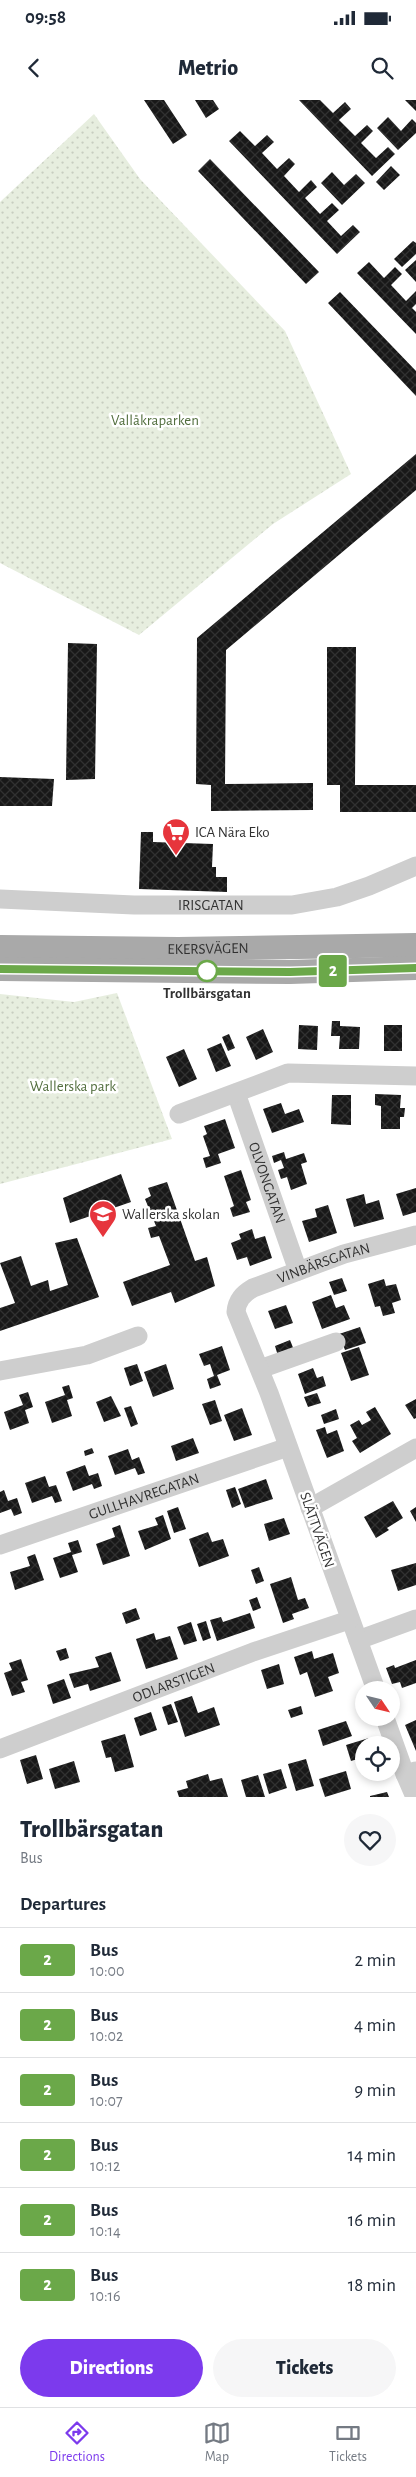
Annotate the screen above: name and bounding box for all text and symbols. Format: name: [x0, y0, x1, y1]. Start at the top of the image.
text: 09:58: [25, 8, 66, 27]
icon: back: [20, 54, 48, 82]
icon: search: [368, 54, 396, 82]
text: Metrio: [178, 57, 238, 79]
park label: Vallåkraparken: [111, 413, 199, 428]
supermarket icon: ICA Nära Eko: [161, 817, 191, 856]
place label: ICA Nära Eko: [195, 825, 270, 840]
street label: IRISGATAN: [178, 898, 244, 913]
street label: EKERSVÄGEN: [167, 940, 249, 957]
line badge: 2: [317, 955, 349, 987]
marker: Trollbärsgatan: [196, 960, 218, 982]
text: 2: [329, 962, 337, 980]
place label: Trollbärsgatan: [163, 986, 251, 1001]
park label: Wallerska park: [30, 1079, 116, 1094]
street label: OLVONGATAN: [246, 1140, 288, 1225]
school or university icon: Wallerska skolan: [88, 1199, 118, 1238]
place label: Wallerska skolan: [122, 1207, 220, 1222]
street label: VINBÄRSGATAN: [275, 1240, 372, 1286]
street label: GULLHAVREGATAN: [87, 1470, 201, 1522]
street label: SLÄTTVÄGEN: [297, 1490, 338, 1570]
street label: ODLARSTIGEN: [130, 1660, 217, 1705]
north arrow: [355, 1681, 400, 1726]
map controls: [355, 1681, 400, 1781]
button: locate: [355, 1736, 400, 1781]
button: heart: [344, 1814, 396, 1866]
text: Trollbärsgatan: [20, 1818, 163, 1842]
text: Bus: [20, 1850, 43, 1866]
text: Departures: [20, 1895, 106, 1914]
text: Bus: [90, 1941, 118, 1960]
text: 2: [43, 1951, 52, 1969]
text: 2 min: [355, 1951, 396, 1970]
text: 10:00: [90, 1963, 125, 1979]
text: Bus: [90, 2006, 118, 2025]
text: 2: [43, 2016, 52, 2034]
text: 4 min: [354, 2016, 396, 2035]
text: 10:02: [90, 2028, 123, 2044]
text: Bus: [90, 2071, 118, 2090]
text: 2: [43, 2081, 52, 2099]
text: 9 min: [354, 2081, 396, 2100]
text: 10:07: [90, 2093, 123, 2109]
text: Bus: [90, 2136, 118, 2155]
text: 2: [43, 2146, 52, 2164]
text: 14 min: [348, 2146, 396, 2165]
text: 10:12: [90, 2158, 120, 2174]
text: Bus: [90, 2201, 118, 2220]
text: 2: [43, 2211, 52, 2229]
text: 16 min: [348, 2211, 396, 2230]
text: 10:14: [90, 2223, 121, 2239]
text: Bus: [90, 2266, 118, 2285]
text: 2: [43, 2276, 52, 2294]
text: 18 min: [348, 2276, 396, 2295]
text: 10:16: [90, 2288, 121, 2304]
button: Directions: [20, 2339, 203, 2397]
button: Tickets: [213, 2339, 396, 2397]
tab: Directions: [49, 2419, 105, 2466]
tab: Map: [203, 2419, 231, 2466]
tab: Tickets: [329, 2419, 367, 2466]

